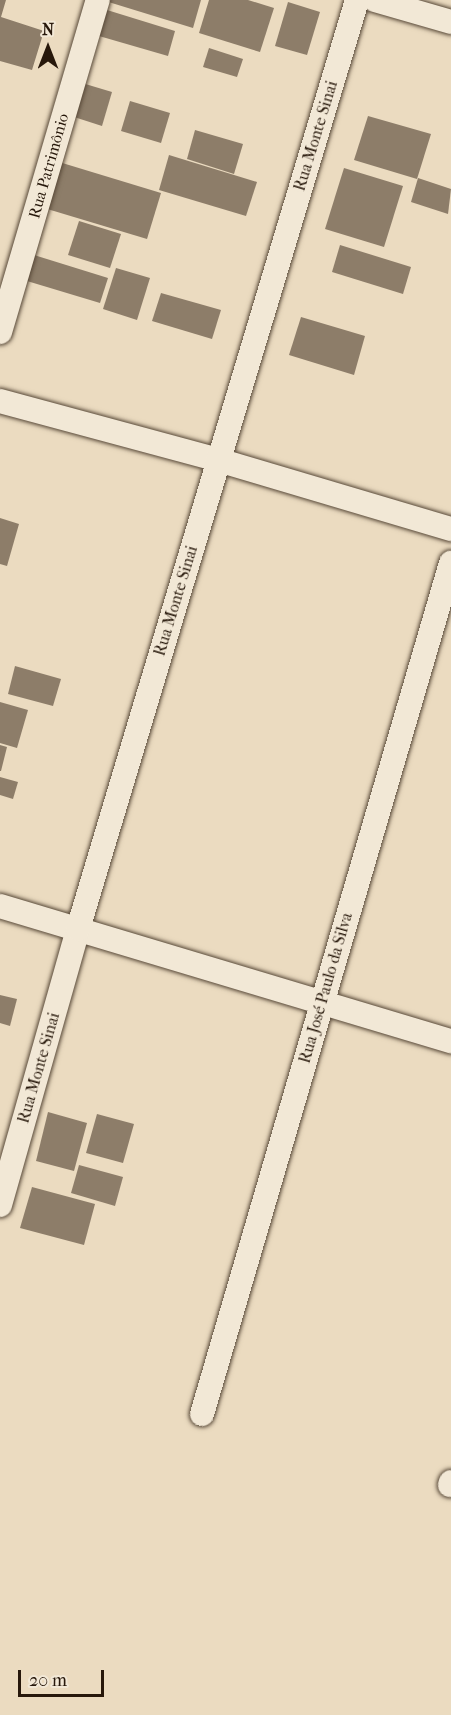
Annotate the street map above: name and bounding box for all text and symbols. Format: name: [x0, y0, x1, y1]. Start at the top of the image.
north arrow: [18, 18, 78, 78]
text: N: [42, 20, 54, 39]
street label: Rua Monte Sinai: [290, 79, 342, 193]
street label: Rua Patrimônio: [25, 111, 73, 221]
street label: Rua Monte Sinai: [150, 544, 202, 658]
street label: Rua José Paulo da Silva: [295, 910, 357, 1066]
street label: Rua Monte Sinai: [14, 1010, 64, 1126]
scale bar: [21, 1658, 106, 1696]
text: 20 m: [29, 1670, 67, 1691]

